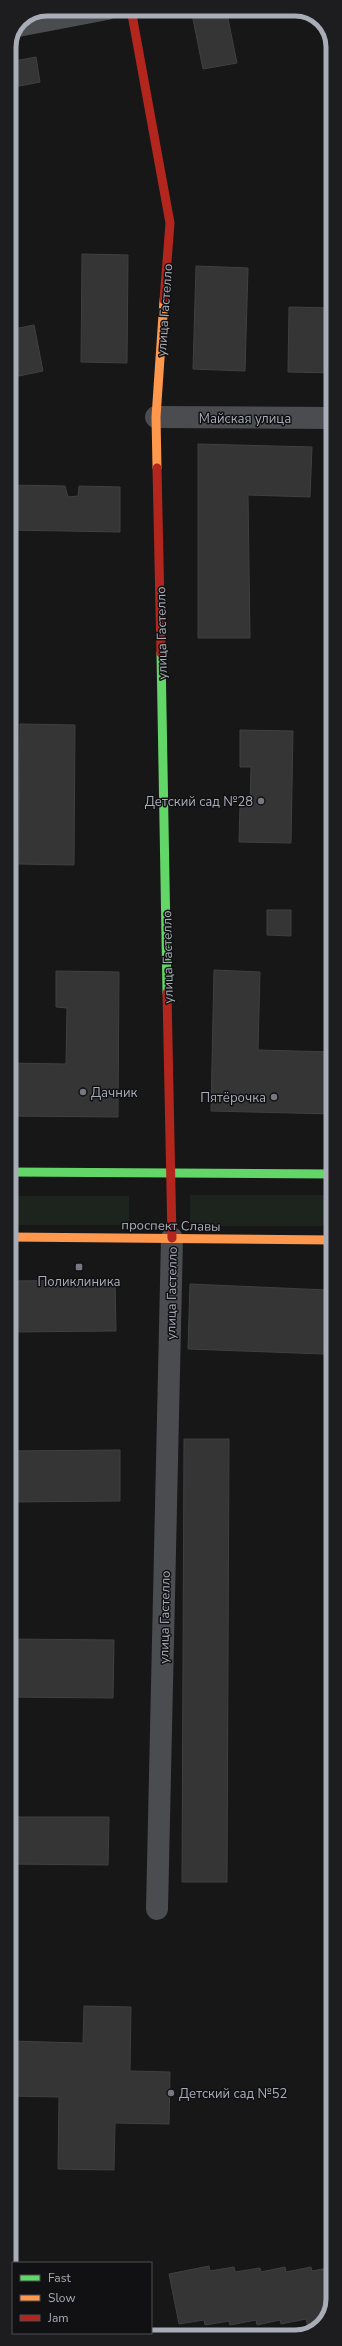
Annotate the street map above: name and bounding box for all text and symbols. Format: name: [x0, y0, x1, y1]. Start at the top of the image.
street label: улица Гастелло: [153, 263, 177, 357]
street label: Майская улица: [199, 410, 291, 428]
street label: улица Гастелло: [152, 586, 172, 680]
place label: Детский сад №28: [145, 793, 253, 811]
marker: Детский сад №28: [256, 796, 266, 806]
street label: улица Гастелло: [158, 910, 178, 1004]
place label: Дачник: [91, 1084, 138, 1102]
marker: Дачник: [78, 1087, 88, 1097]
place label: Пятёрочка: [200, 1089, 266, 1107]
marker: Пятёрочка: [269, 1092, 279, 1102]
street label: проспект Славы: [121, 1216, 221, 1236]
street label: улица Гастелло: [162, 1246, 182, 1340]
marker: Поликлиника: [74, 1262, 84, 1272]
place label: Поликлиника: [37, 1273, 121, 1291]
street label: улица Гастелло: [155, 1570, 175, 1664]
place label: Детский сад №52: [179, 2085, 287, 2103]
marker: Детский сад №52: [166, 2088, 176, 2098]
legend: [12, 2262, 152, 2334]
text: Fast: [48, 2270, 71, 2286]
text: Slow: [48, 2290, 76, 2306]
text: Jam: [47, 2310, 69, 2326]

